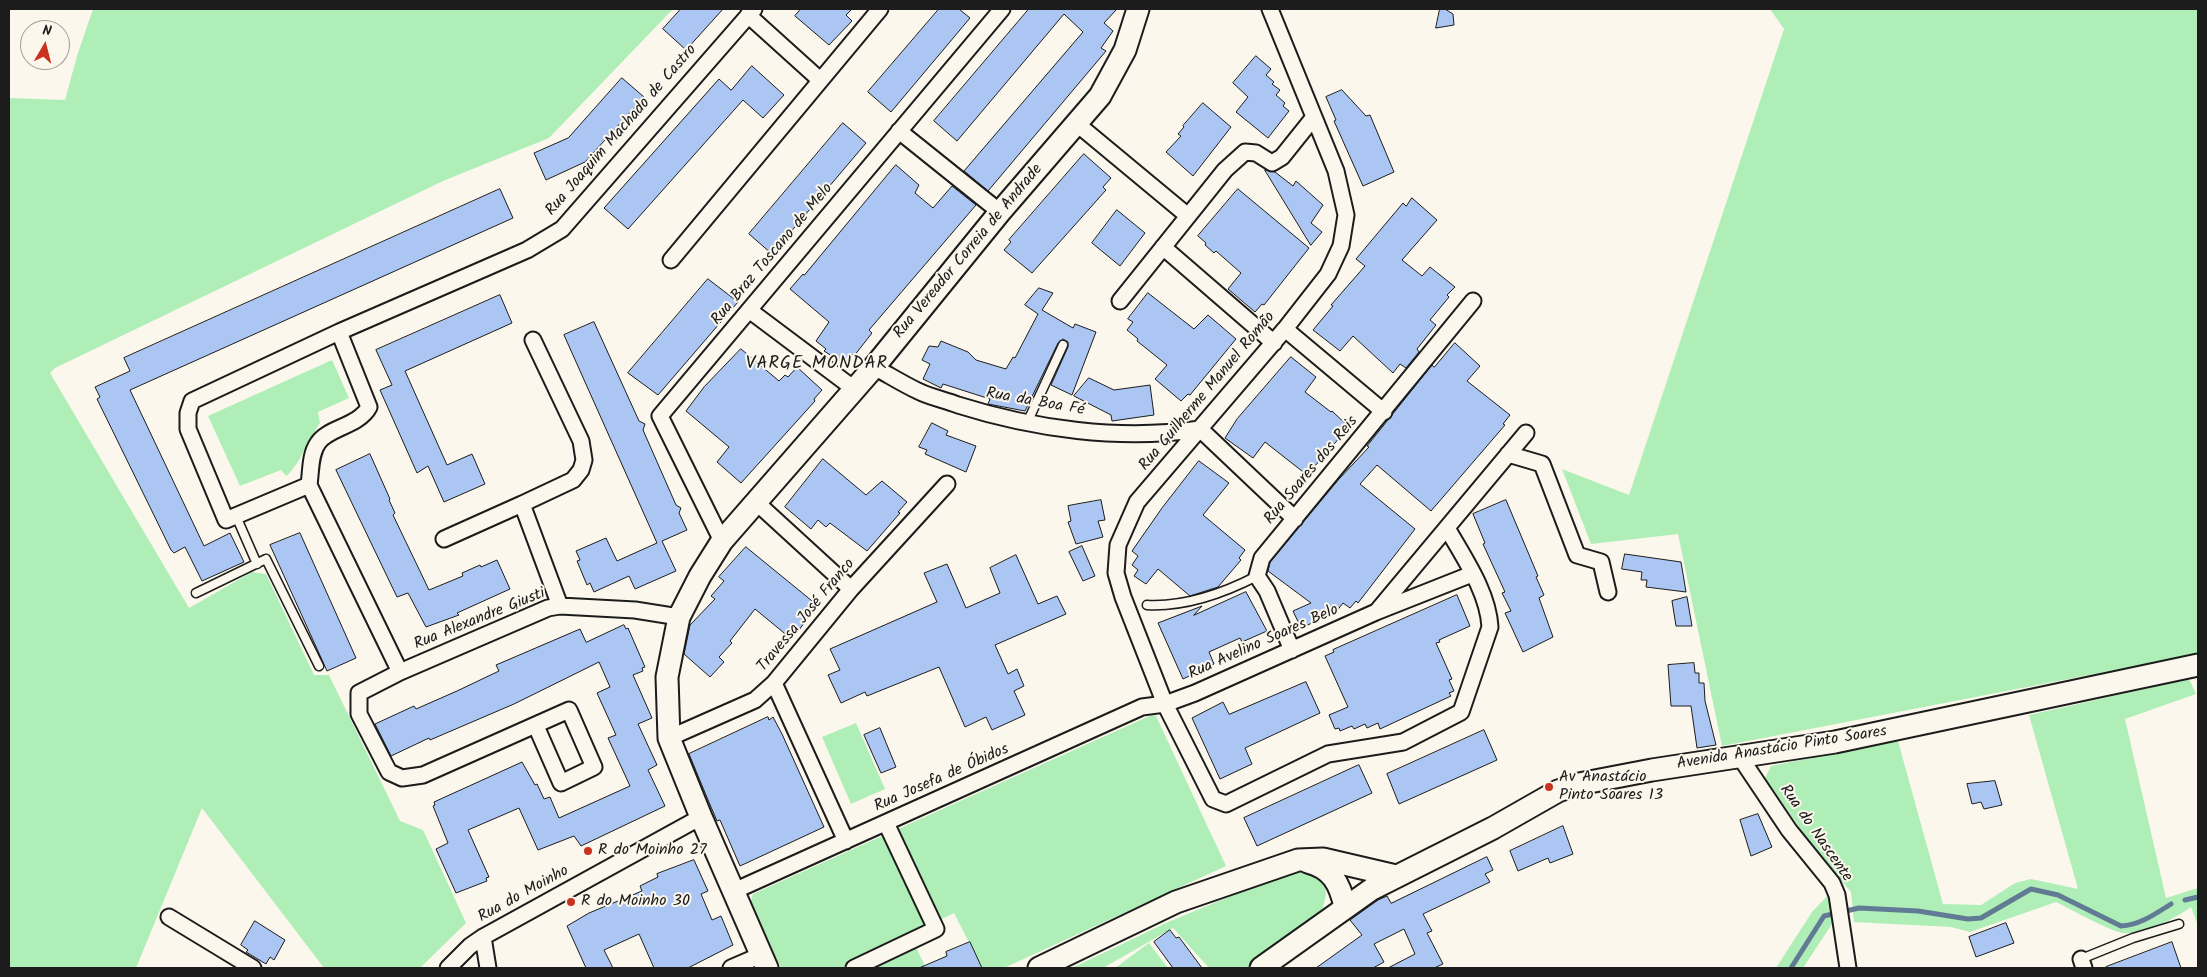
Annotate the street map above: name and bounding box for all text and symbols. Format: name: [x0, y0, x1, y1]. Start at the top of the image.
north arrow: [20, 20, 70, 70]
text: N: [41, 20, 53, 43]
street label: Rua Joaquim Machado de Castro: [542, 41, 702, 221]
street label: Rua Vereador Correia de Andrade: [890, 161, 1048, 343]
street label: Rua Braz Toscano de Melo: [708, 180, 838, 330]
street label: Rua Guilherme Manuel Romão: [1136, 309, 1280, 475]
district label: VARGE MONDAR: [744, 354, 890, 376]
street label: Rua da Boa Fé: [984, 385, 1086, 421]
street label: Rua Soares dos Reis: [1261, 413, 1363, 529]
street label: Travessa José Franco: [754, 555, 860, 677]
street label: Rua Alexandre Giusti: [412, 585, 548, 655]
street label: Rua Avelino Soares Belo: [1186, 601, 1342, 685]
street label: Avenida Anastácio Pinto Soares: [1676, 723, 1888, 775]
street label: Rua Josefa de Óbidos: [872, 741, 1012, 817]
place label: Av Anastácio Pinto Soares 13: [1559, 768, 1663, 806]
marker: Av Anastácio Pinto Soares 13: [1543, 781, 1555, 793]
street label: Rua do Nascente: [1774, 782, 1856, 886]
place label: R do Moinho 27: [598, 841, 707, 861]
marker: R do Moinho 27: [582, 845, 594, 857]
street label: Rua do Moinho: [475, 862, 573, 928]
place label: R do Moinho 30: [581, 892, 690, 912]
marker: R do Moinho 30: [565, 896, 577, 908]

